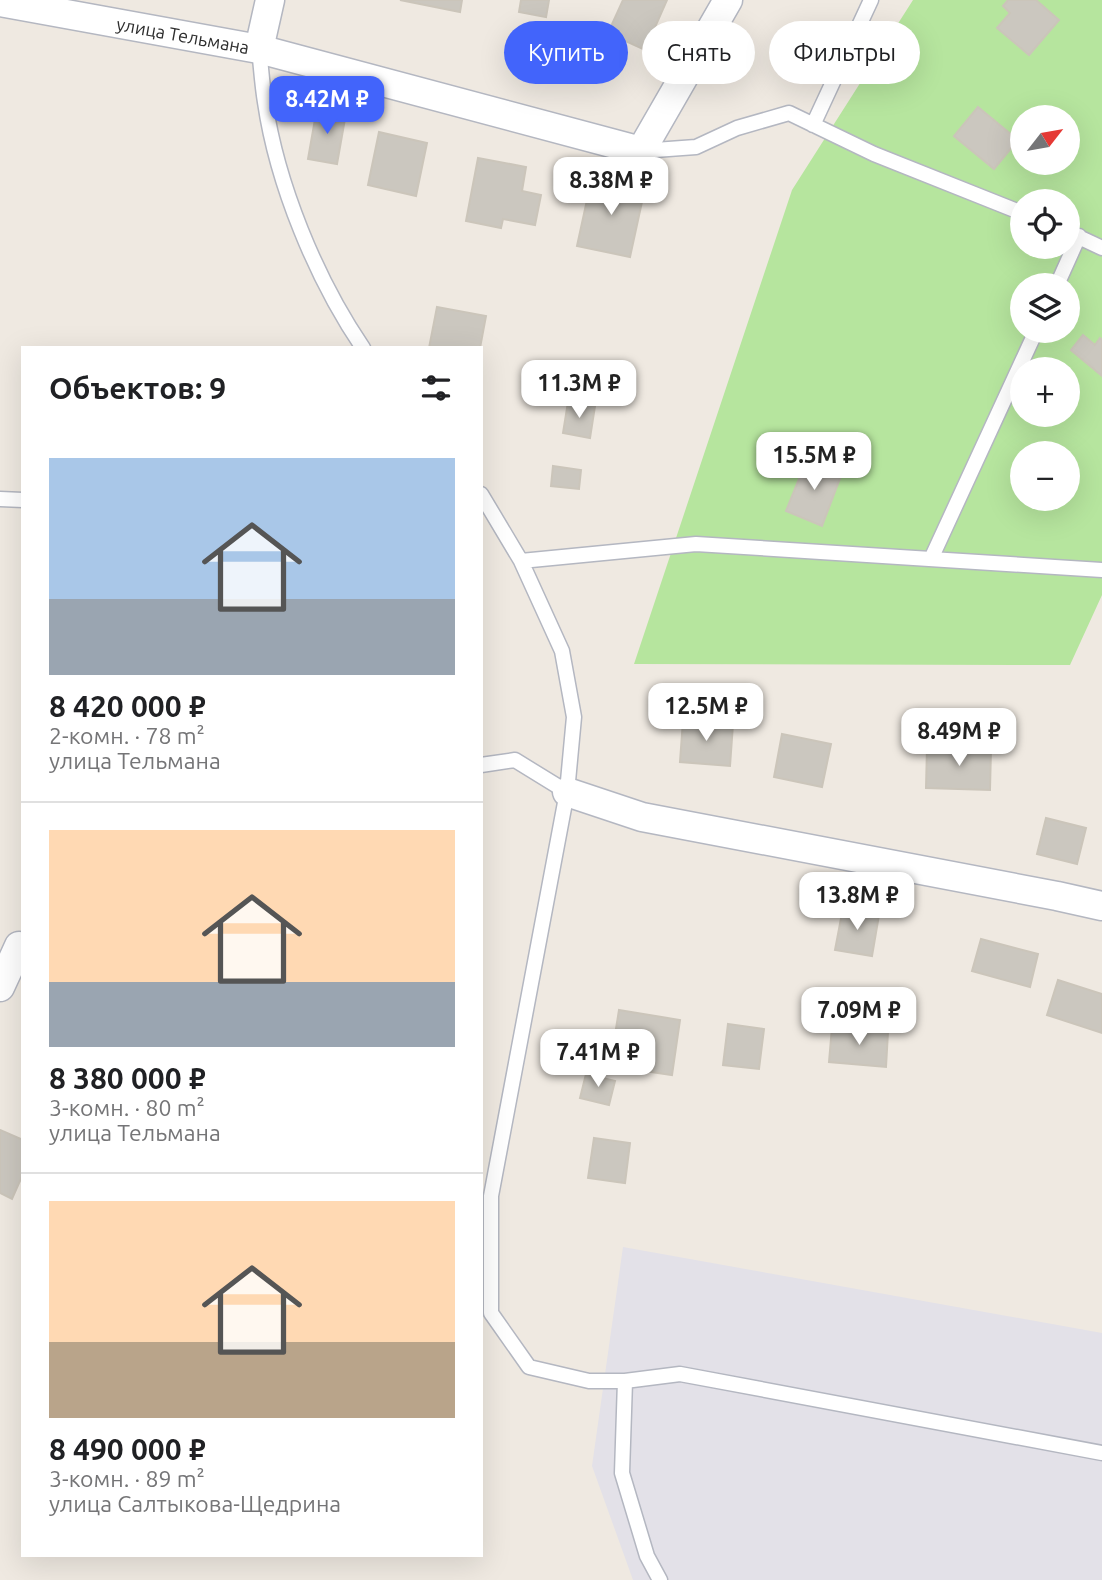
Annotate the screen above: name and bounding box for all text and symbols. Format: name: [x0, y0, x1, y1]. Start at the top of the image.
street label: улица Тельмана: [115, 13, 251, 57]
chip: Купить: [504, 21, 628, 84]
chip: Снять: [642, 21, 755, 84]
chip: Фильтры: [769, 21, 920, 84]
pin: 8.42M ₽: [262, 76, 392, 136]
text: 8.42M ₽: [285, 86, 369, 111]
north arrow: [1010, 105, 1080, 175]
map controls: [1010, 105, 1080, 511]
pin: 8.38M ₽: [546, 158, 676, 217]
text: 8.38M ₽: [569, 167, 653, 192]
button: locate: [1010, 189, 1080, 259]
button: layers: [1010, 273, 1080, 343]
button: +: [1010, 357, 1080, 427]
pin: 11.3M ₽: [514, 360, 644, 420]
icon: filters: [417, 369, 455, 407]
text: 11.3M ₽: [537, 370, 621, 395]
text: Объектов: 9: [49, 371, 226, 405]
pin: 15.5M ₽: [749, 433, 879, 492]
button: −: [1010, 441, 1080, 511]
text: 15.5M ₽: [772, 442, 856, 467]
icon: home: [189, 504, 315, 630]
pin: 12.5M ₽: [641, 684, 771, 743]
text: 8 420 000 ₽: [49, 689, 206, 723]
text: 12.5M ₽: [664, 693, 748, 718]
pin: 8.49M ₽: [894, 708, 1024, 768]
text: 8.49M ₽: [917, 718, 1001, 743]
text: 2-комн. · 78 m²: [49, 723, 205, 748]
text: улица Тельмана: [49, 748, 221, 773]
pin: 13.8M ₽: [792, 872, 922, 932]
icon: home: [189, 876, 315, 1002]
text: 13.8M ₽: [815, 882, 899, 907]
pin: 7.09M ₽: [794, 988, 924, 1047]
text: 7.09M ₽: [817, 997, 901, 1022]
pin: 7.41M ₽: [533, 1030, 663, 1089]
text: 7.41M ₽: [556, 1039, 640, 1064]
text: 8 380 000 ₽: [49, 1061, 206, 1095]
text: 3-комн. · 80 m²: [49, 1095, 205, 1120]
text: улица Тельмана: [49, 1120, 221, 1145]
icon: home: [189, 1247, 315, 1373]
text: 8 490 000 ₽: [49, 1432, 206, 1466]
text: 3-комн. · 89 m²: [49, 1466, 205, 1491]
text: улица Салтыкова-Щедрина: [49, 1491, 341, 1516]

